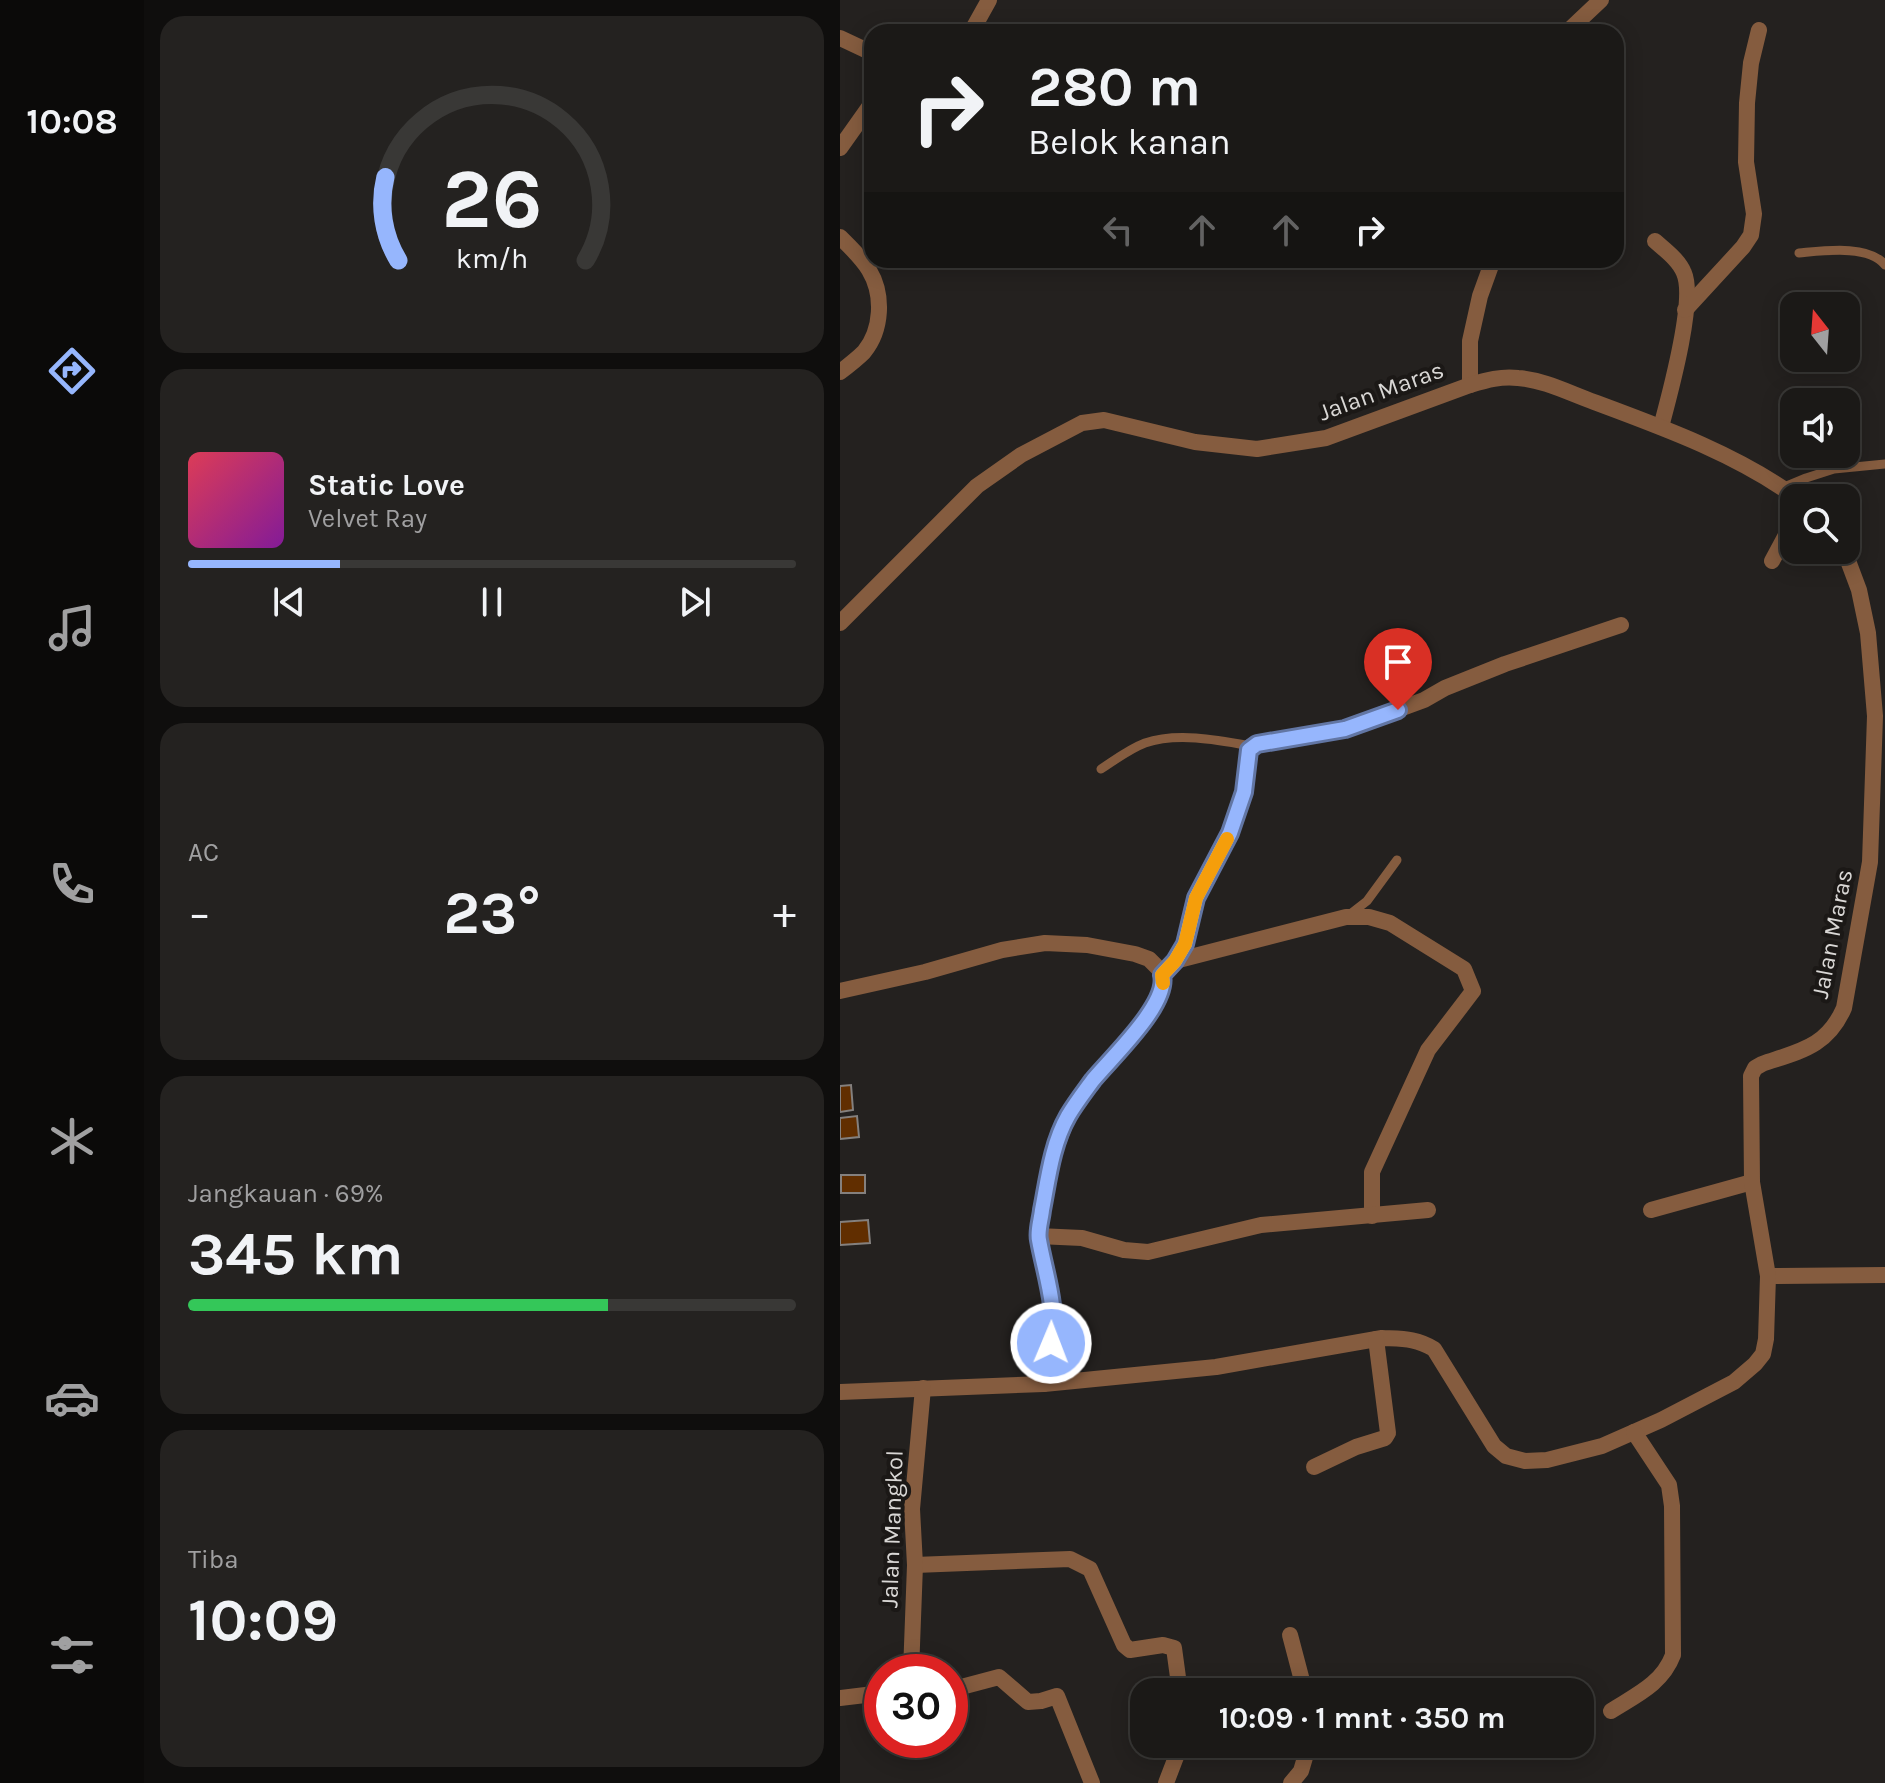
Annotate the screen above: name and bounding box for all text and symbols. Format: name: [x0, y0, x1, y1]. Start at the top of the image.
text: 280 m: [1028, 54, 1201, 119]
icon: right: [896, 56, 1000, 160]
text: 10:08: [26, 100, 118, 142]
text: Belok kanan: [1028, 121, 1231, 163]
text: 26: [442, 150, 542, 247]
icon: left: [1096, 208, 1140, 252]
icon: ahead: [1180, 208, 1224, 252]
icon: ahead: [1264, 208, 1308, 252]
icon: right: [1348, 208, 1392, 252]
text: km/h: [456, 242, 528, 275]
north arrow: [1780, 292, 1860, 372]
map controls: [1780, 292, 1860, 564]
icon: directions: [44, 343, 100, 399]
street label: Jalan Maras: [1315, 355, 1447, 427]
button: sound: [1780, 388, 1860, 468]
text: Static Love: [308, 467, 465, 503]
button: search: [1780, 484, 1860, 564]
text: Velvet Ray: [308, 503, 427, 534]
icon: previous: [267, 580, 311, 624]
icon: pause: [470, 580, 514, 624]
icon: next: [673, 580, 717, 624]
icon: music: [44, 600, 100, 656]
pin: [1364, 628, 1432, 710]
icon: arrive: [1376, 640, 1420, 684]
text: AC: [188, 837, 219, 868]
icon: phone: [44, 856, 100, 912]
street label: Jalan Maras: [1806, 867, 1858, 1001]
text: 23°: [444, 878, 540, 948]
text: −: [188, 888, 211, 939]
text: +: [773, 888, 796, 939]
icon: climate: [44, 1113, 100, 1169]
text: Jangkauan · 69%: [188, 1178, 384, 1209]
text: 345 km: [188, 1219, 404, 1289]
position arrow: [1009, 1301, 1093, 1385]
icon: car: [44, 1370, 100, 1426]
street label: Jalan Mangkol: [875, 1450, 909, 1608]
text: Tiba: [188, 1544, 238, 1575]
text: 10:09: [188, 1585, 338, 1655]
icon: filters: [44, 1627, 100, 1683]
speed limit sign: 30: [864, 1654, 968, 1758]
text: 10:09 · 1 mnt · 350 m: [1219, 1700, 1505, 1736]

